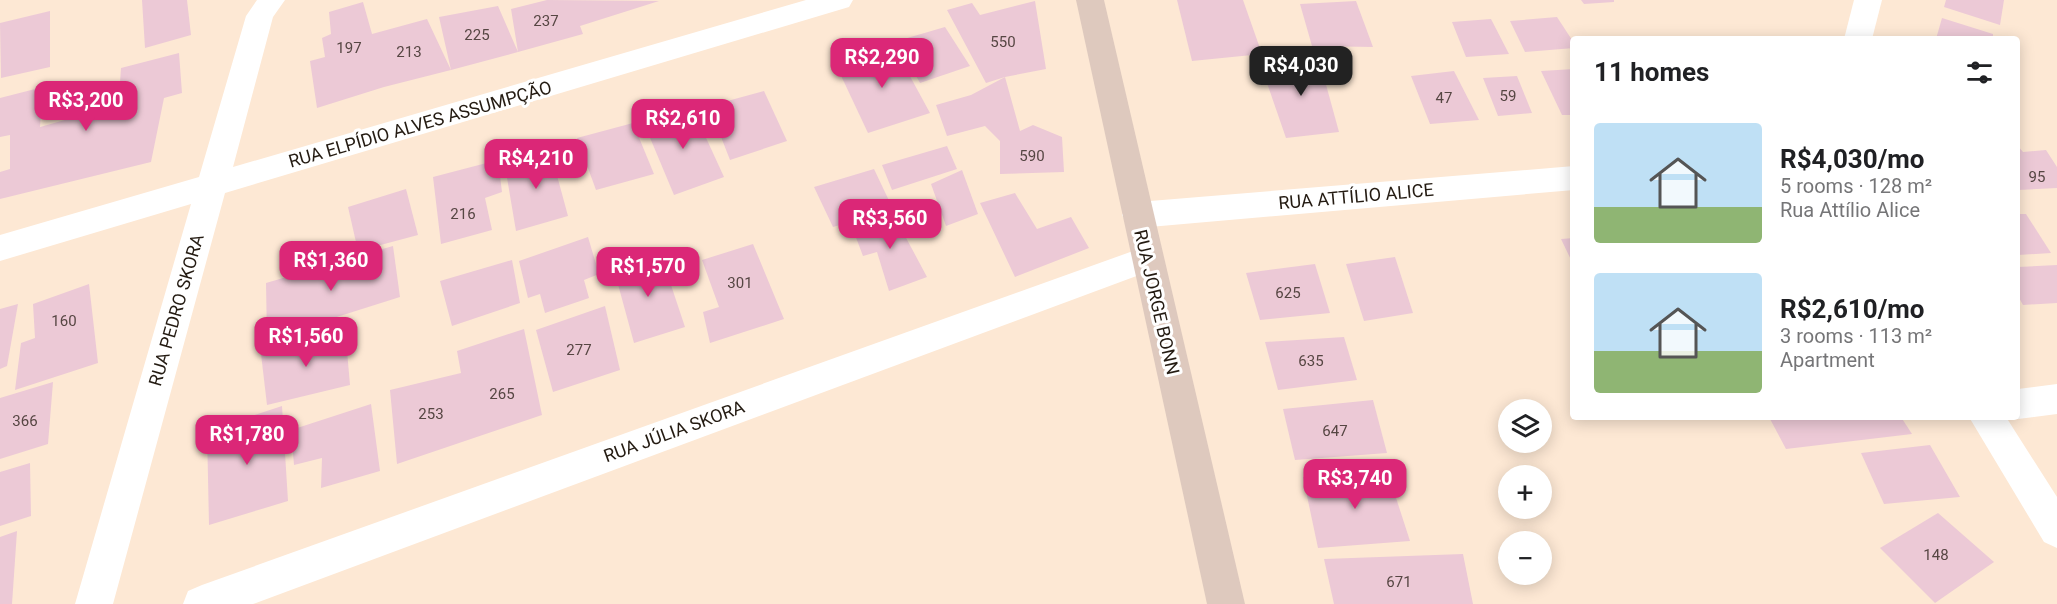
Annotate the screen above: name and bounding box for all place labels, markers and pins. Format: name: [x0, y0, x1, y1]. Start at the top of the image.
pin: R$2,290: [827, 38, 937, 89]
pin: R$4,030: [1246, 46, 1356, 97]
pin: R$3,200: [31, 81, 141, 132]
pin: R$2,610: [628, 99, 738, 150]
pin: R$4,210: [481, 139, 591, 190]
pin: R$3,560: [835, 199, 945, 250]
pin: R$1,360: [276, 241, 386, 292]
pin: R$1,570: [593, 247, 703, 298]
pin: R$1,560: [251, 317, 361, 368]
pin: R$1,780: [192, 415, 302, 466]
pin: R$3,740: [1300, 459, 1410, 510]

